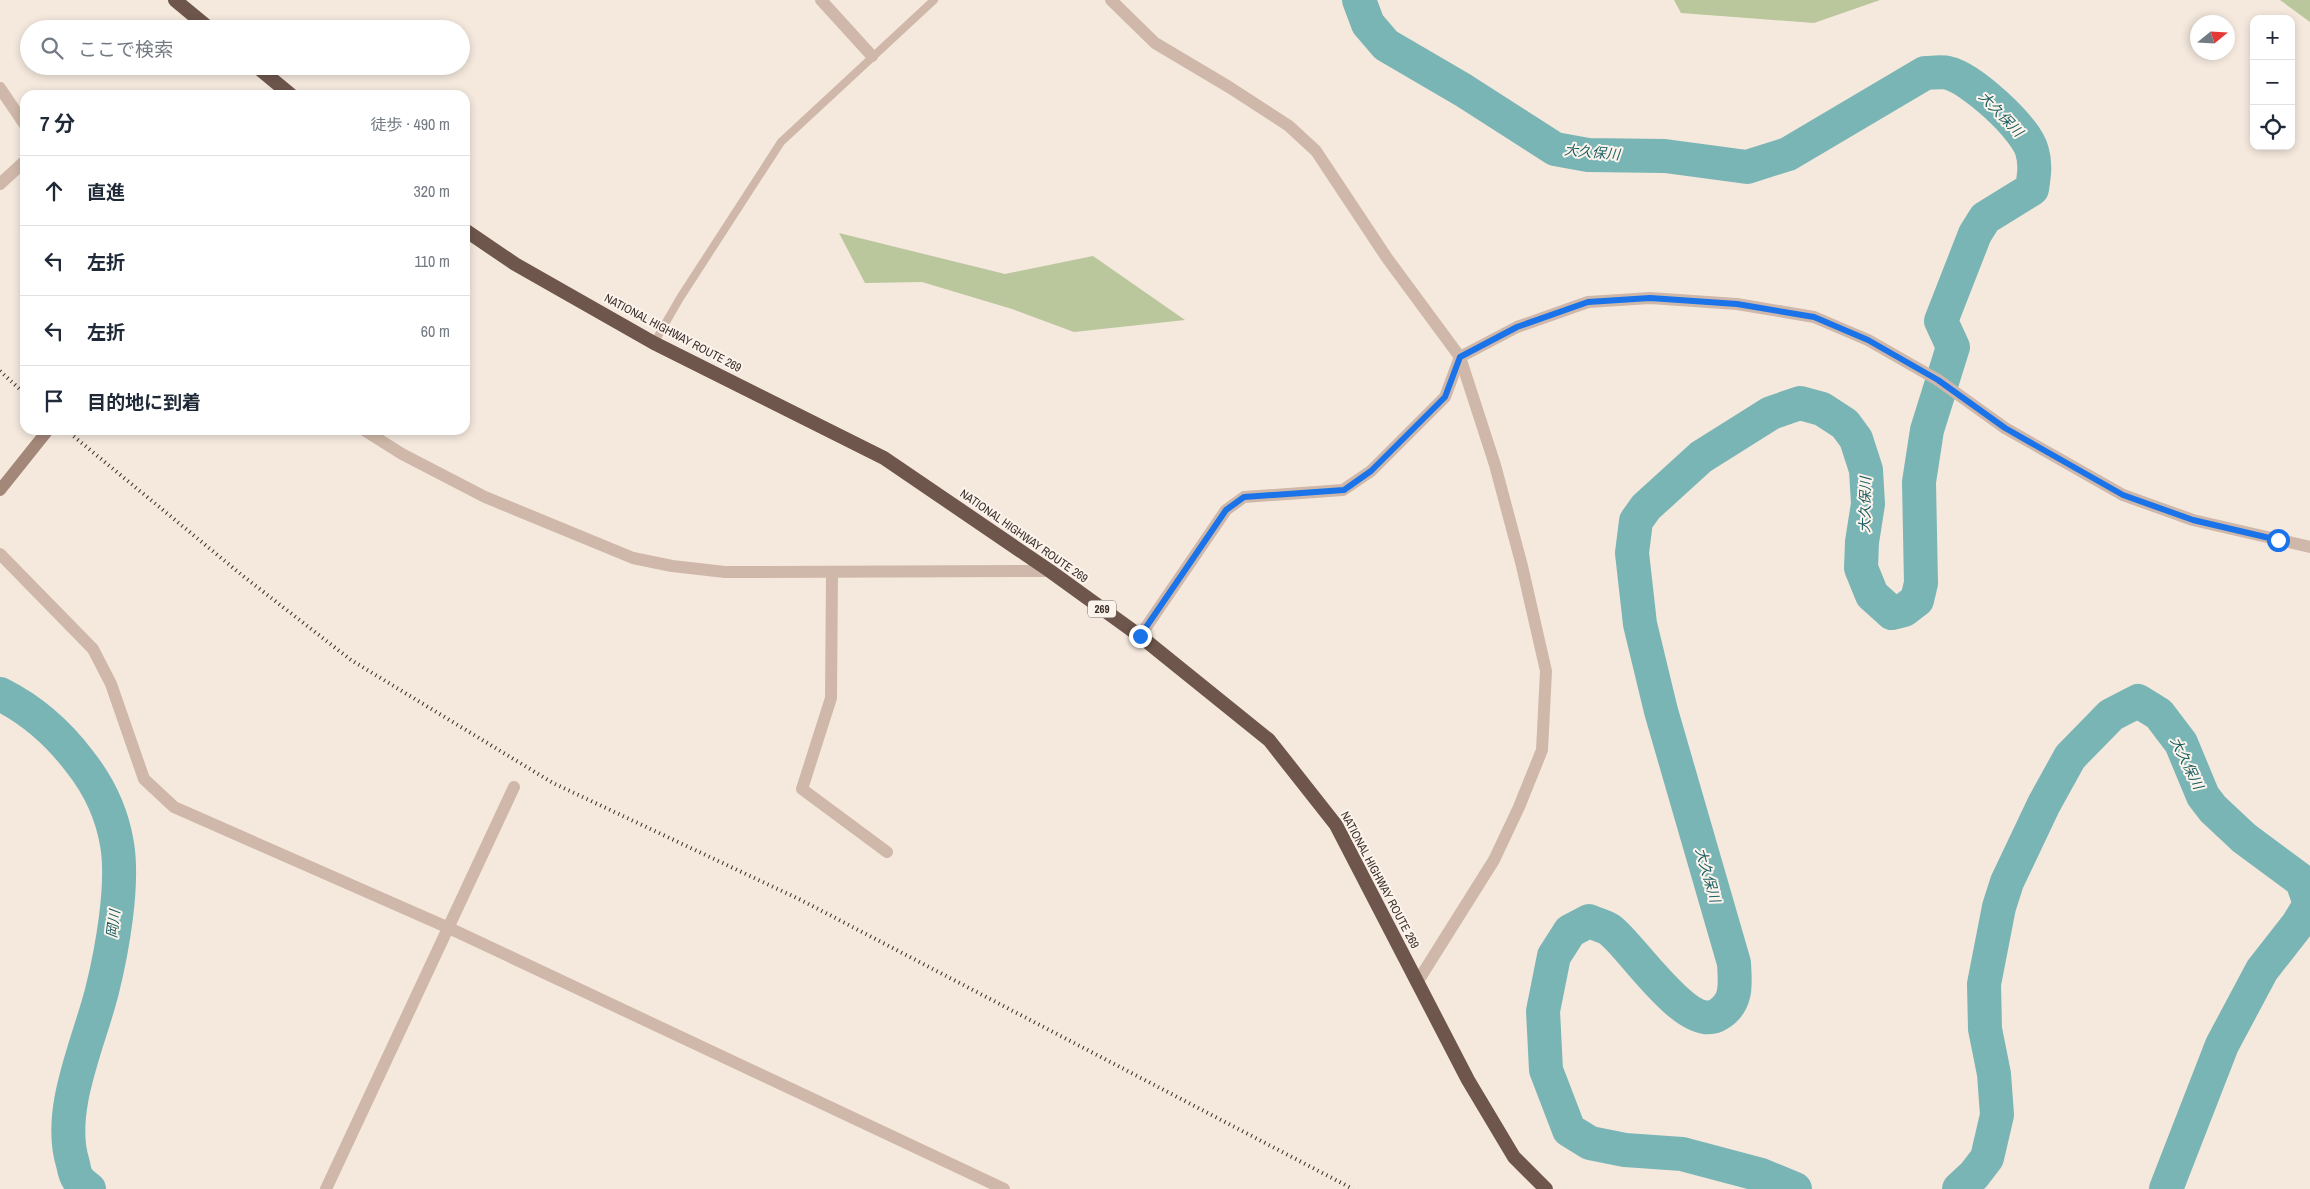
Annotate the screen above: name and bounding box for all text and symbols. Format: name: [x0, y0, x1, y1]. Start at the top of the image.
north arrow: [2190, 15, 2235, 60]
map controls: [2250, 15, 2295, 150]
button: +: [2250, 15, 2295, 60]
search box: [20, 20, 470, 75]
icon: search: [38, 34, 66, 62]
text: ここで検索: [78, 36, 173, 62]
button: −: [2250, 60, 2295, 105]
water label: 大久保川: [1975, 88, 2028, 142]
button: locate: [2250, 105, 2295, 150]
text: 7 分: [40, 109, 75, 138]
text: 徒歩 · 490 m: [371, 113, 450, 135]
water label: 大久保川: [1563, 141, 1623, 164]
icon: ahead: [40, 177, 68, 205]
text: 直進: [87, 179, 125, 205]
text: 320 m: [414, 180, 450, 202]
icon: left: [40, 247, 68, 275]
text: 左折: [87, 249, 125, 275]
text: 110 m: [414, 250, 450, 272]
street label: NATIONAL HIGHWAY ROUTE 269: [602, 290, 744, 376]
icon: left: [40, 317, 68, 345]
text: 左折: [87, 319, 125, 345]
text: 60 m: [421, 320, 450, 342]
icon: arrive: [40, 387, 68, 415]
text: 目的地に到着: [87, 389, 201, 415]
water label: 大久保川: [1856, 475, 1875, 533]
street label: NATIONAL HIGHWAY ROUTE 269: [957, 486, 1091, 586]
route start: [2267, 529, 2290, 552]
road number: 269: [1088, 600, 1116, 618]
route end: [1129, 625, 1152, 648]
water label: 大久保川: [2167, 734, 2208, 794]
street label: NATIONAL HIGHWAY ROUTE 269: [1337, 809, 1423, 951]
water label: 大久保川: [1692, 846, 1725, 906]
water label: 岡川: [102, 907, 124, 939]

